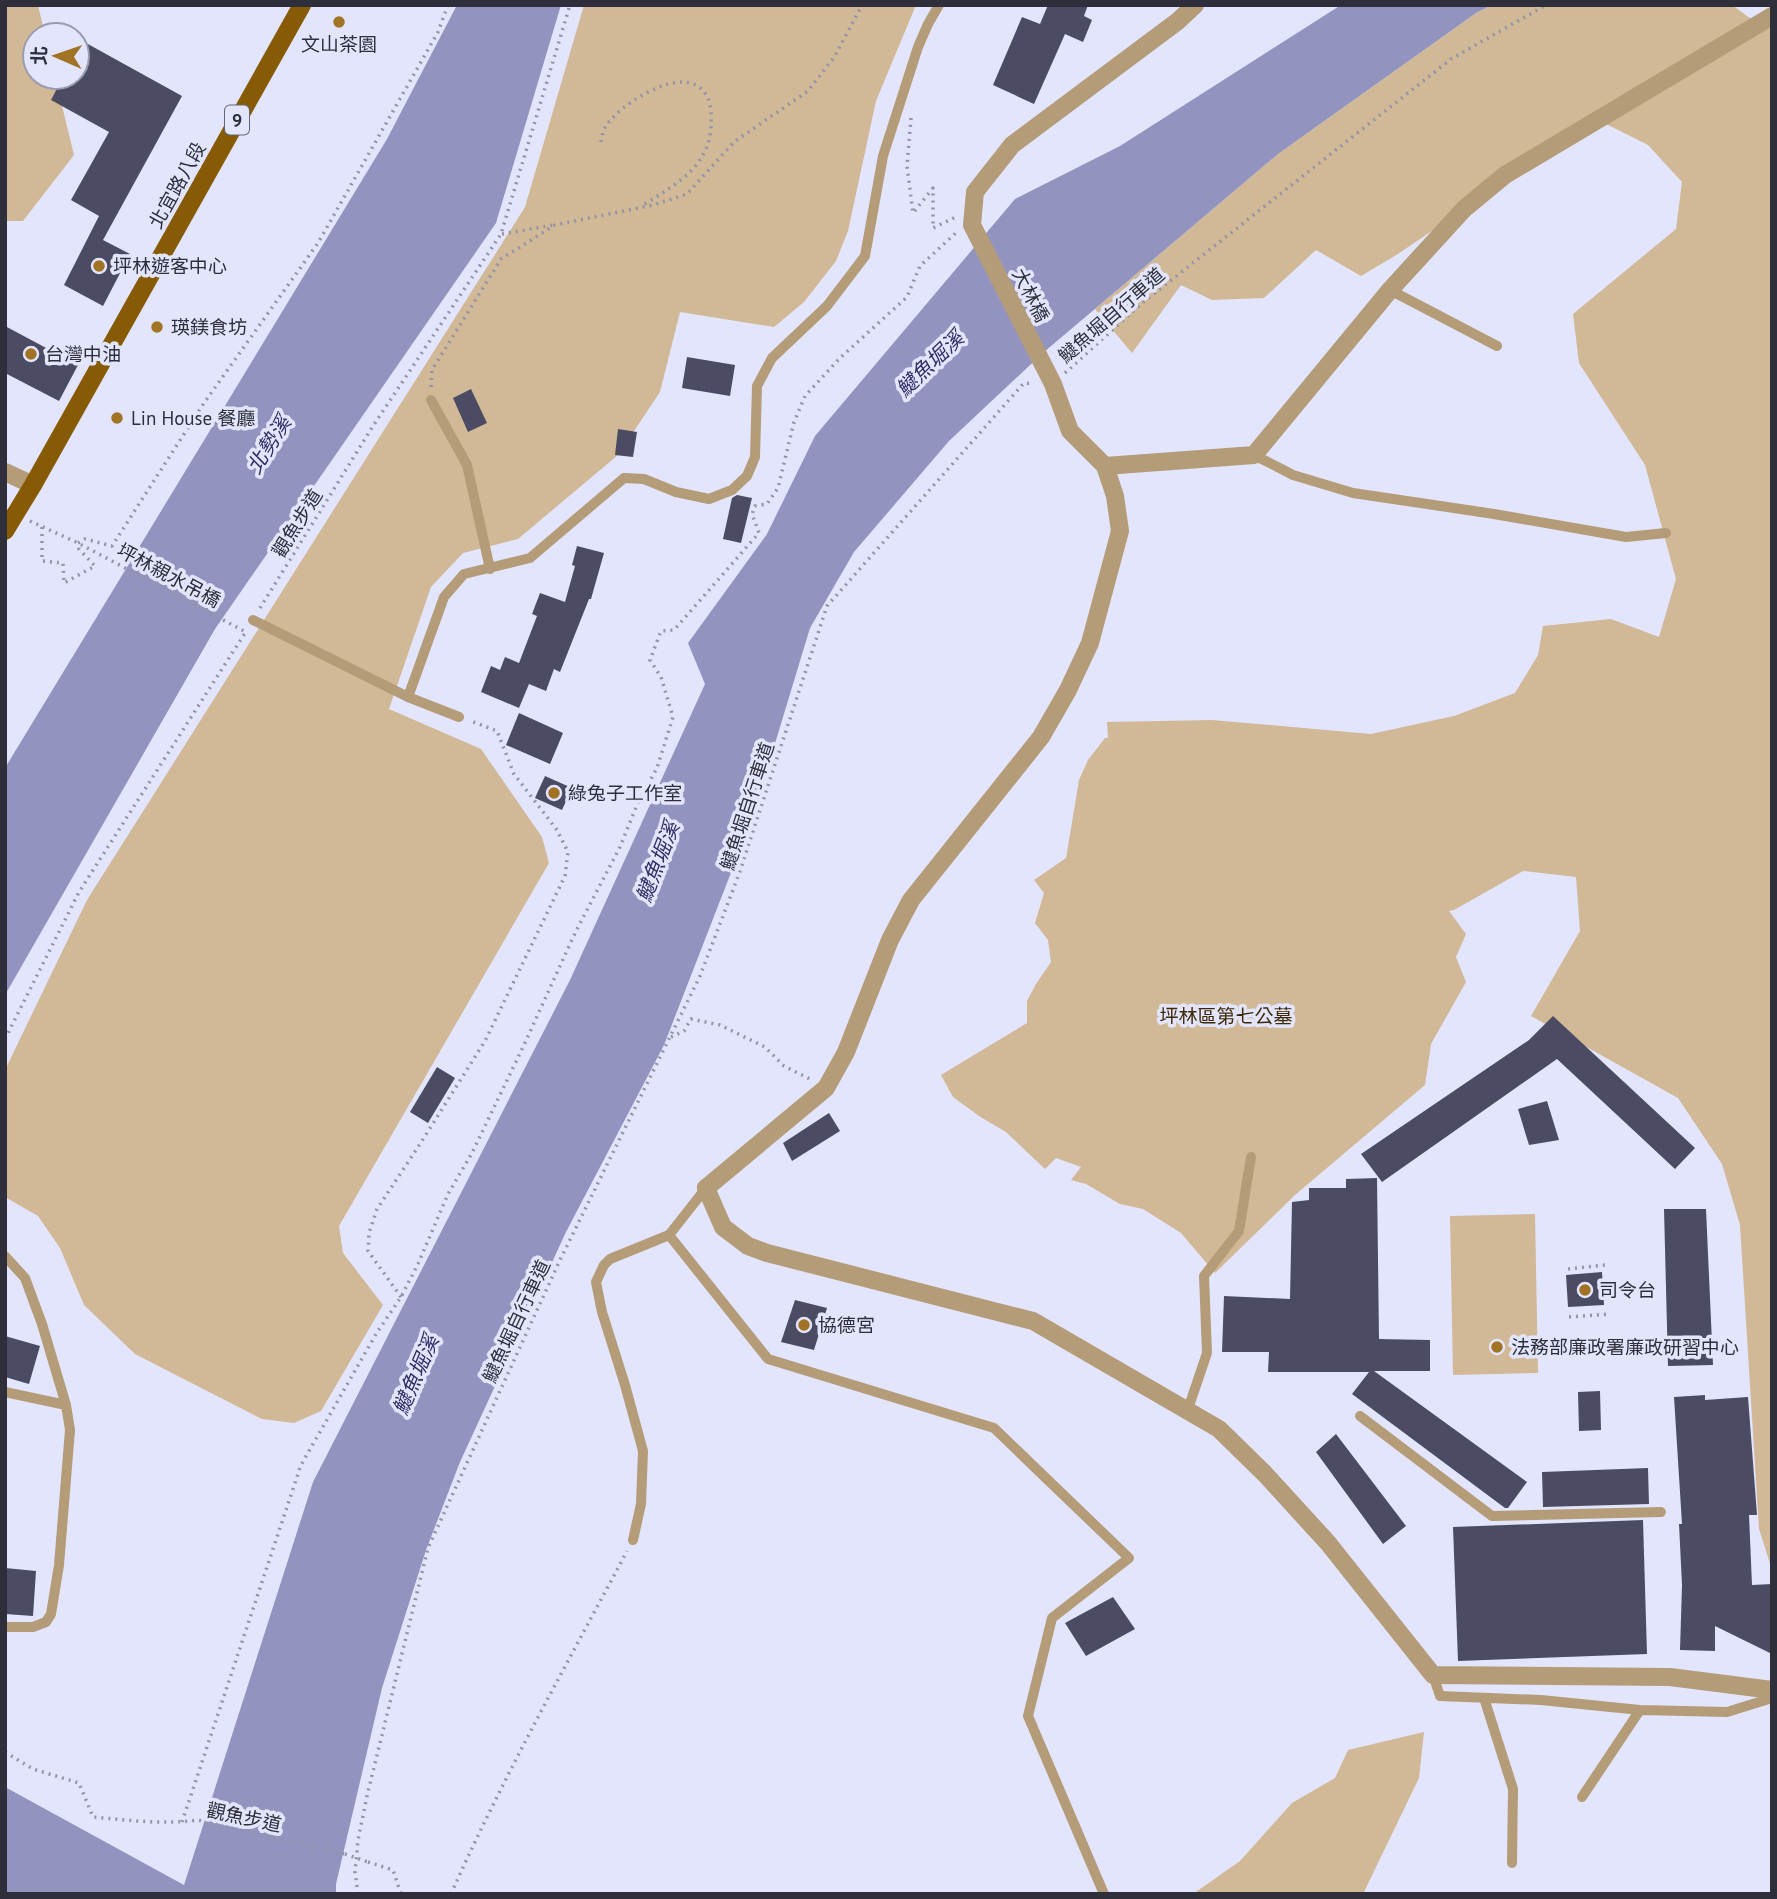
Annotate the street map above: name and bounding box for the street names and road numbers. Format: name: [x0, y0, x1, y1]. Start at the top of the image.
road number: 9: [225, 106, 249, 134]
street label: 北宜路八段: [143, 138, 211, 232]
street label: 𩻸魚堀自行車道: [1053, 262, 1169, 368]
street label: 大林橋: [1007, 264, 1055, 326]
street label: 觀魚步道: [267, 484, 327, 562]
street label: 坪林親水吊橋: [113, 538, 225, 612]
street label: 𩻸魚堀自行車道: [715, 739, 779, 873]
street label: 𩻸魚堀自行車道: [477, 1256, 555, 1386]
street label: 觀魚步道: [204, 1797, 284, 1837]

